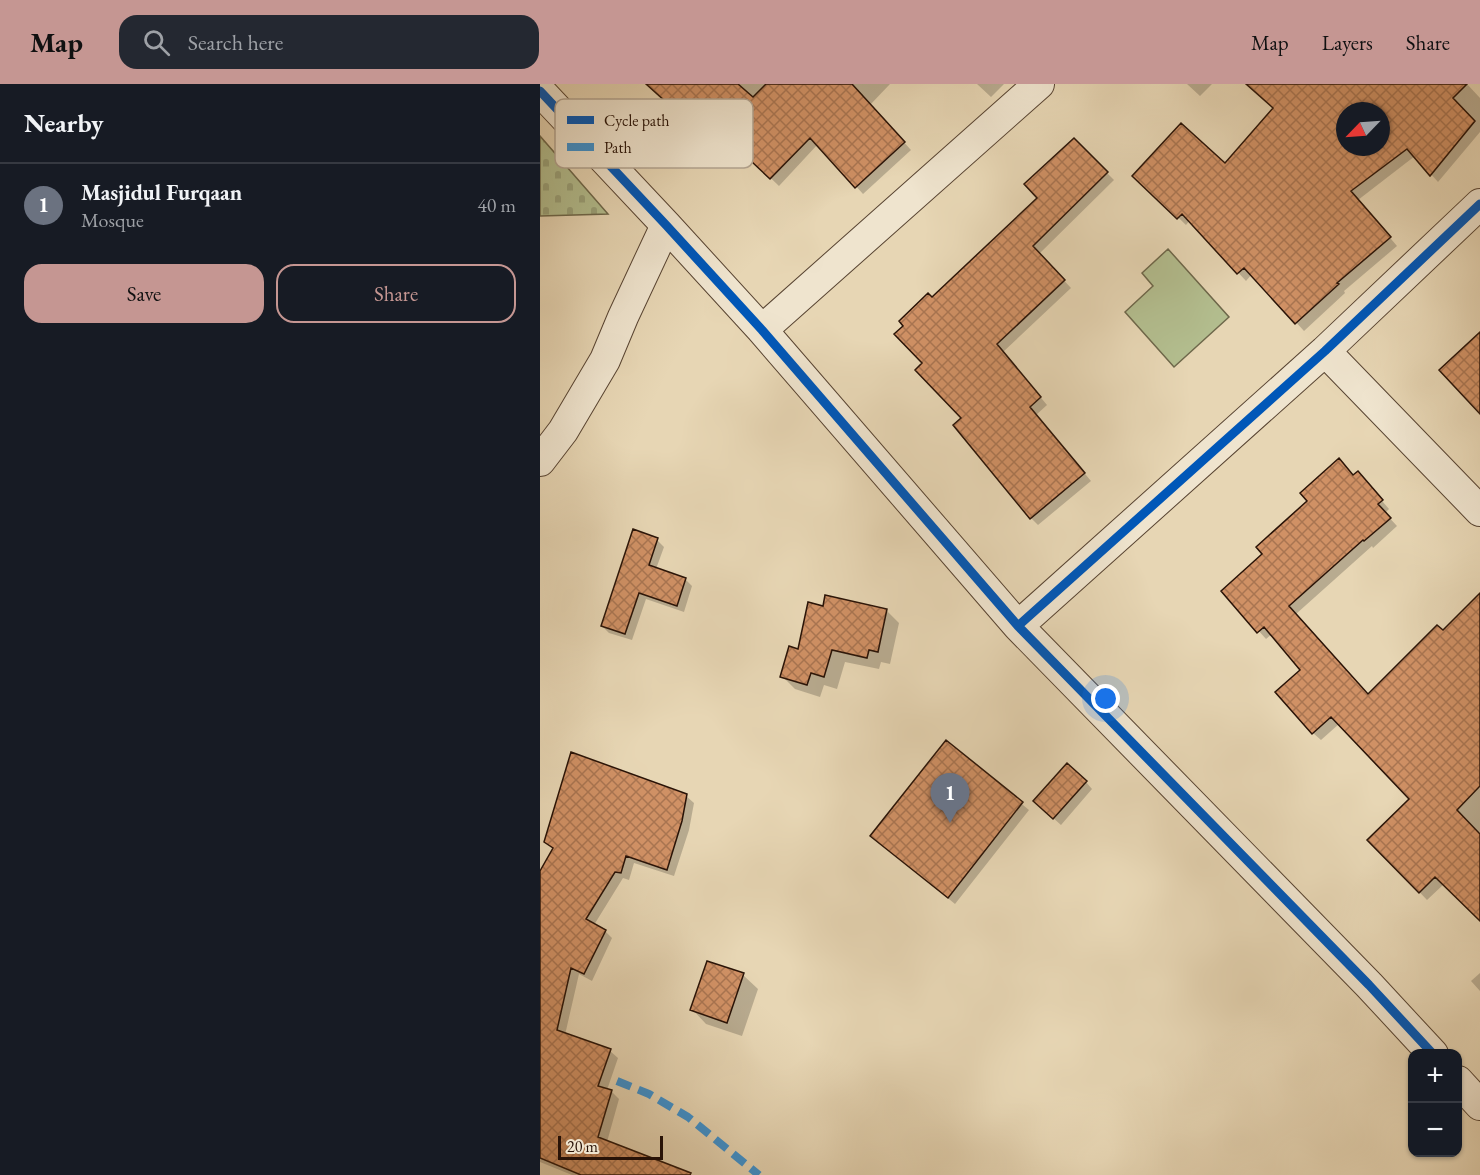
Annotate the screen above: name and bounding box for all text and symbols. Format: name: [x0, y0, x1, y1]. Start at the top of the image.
search box: [119, 15, 539, 69]
text: Map: [30, 24, 83, 60]
icon: search: [140, 26, 173, 59]
text: Search here: [188, 28, 283, 57]
text: Map: [1251, 29, 1289, 56]
text: Layers: [1322, 29, 1373, 56]
text: Share: [1406, 29, 1450, 56]
legend: [555, 99, 753, 168]
north arrow: [1336, 102, 1390, 156]
text: Nearby: [24, 106, 104, 140]
text: Cycle path: [604, 110, 669, 131]
text: Path: [604, 137, 632, 158]
text: Masjidul Furqaan: [81, 178, 242, 207]
text: 1: [38, 192, 49, 218]
text: 40 m: [477, 192, 516, 218]
text: Mosque: [81, 207, 144, 233]
button: Save: [24, 264, 264, 323]
button: Share: [276, 264, 516, 323]
your location: [1091, 684, 1120, 713]
pin: 1: [930, 774, 970, 823]
map controls: [1408, 1049, 1462, 1157]
button: +: [1408, 1049, 1462, 1103]
button: −: [1408, 1103, 1462, 1157]
scale bar: [558, 1133, 663, 1160]
text: 20 m: [567, 1136, 598, 1157]

